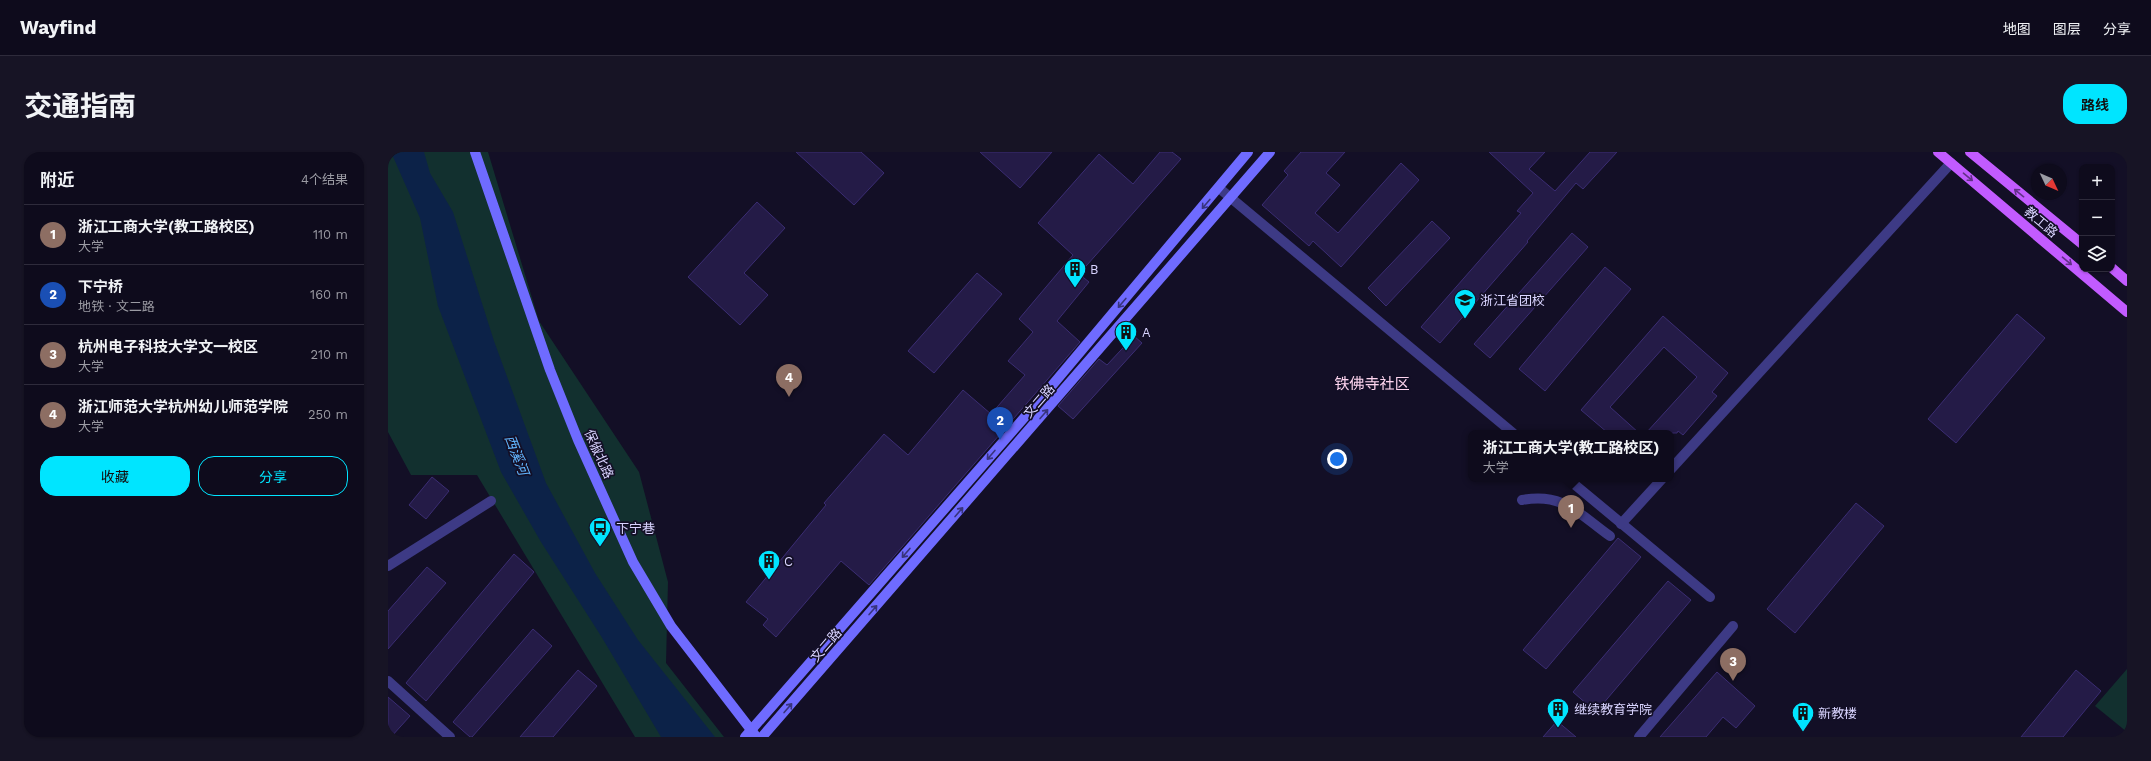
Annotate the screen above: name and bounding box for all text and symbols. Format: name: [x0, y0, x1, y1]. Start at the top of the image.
text: Wayfind: [20, 16, 96, 39]
text: 地图: [2003, 21, 2031, 37]
text: 图层: [2053, 21, 2081, 37]
text: 分享: [2103, 21, 2131, 37]
button: 路线: [2063, 84, 2127, 124]
text: 交通指南: [24, 90, 136, 123]
north arrow: [2031, 164, 2067, 200]
map controls: [2079, 164, 2115, 272]
button: +: [2079, 164, 2115, 200]
text: 附近: [40, 170, 74, 190]
text: 4个结果: [301, 172, 348, 187]
one-way arrow: [1963, 173, 1973, 182]
one-way arrow: [2014, 188, 2025, 197]
one-way arrow: [1201, 198, 1210, 209]
button: −: [2079, 200, 2115, 236]
street label: 教工路: [2021, 204, 2061, 240]
text: 浙江工商大学(教工路校区): [78, 218, 255, 236]
text: 1: [50, 227, 56, 242]
text: 110 m: [313, 227, 348, 242]
button: layers: [2079, 236, 2115, 272]
text: 大学: [78, 239, 104, 254]
building icon: B: [1062, 256, 1088, 289]
one-way arrow: [2062, 257, 2073, 266]
place label: B: [1090, 262, 1099, 277]
text: 下宁桥: [78, 278, 123, 296]
text: 2: [49, 287, 57, 302]
text: 160 m: [310, 287, 348, 302]
school or university icon: 浙江省团校: [1452, 287, 1478, 320]
place label: 浙江省团校: [1480, 293, 1545, 308]
one-way arrow: [1117, 298, 1126, 308]
text: 地铁 · 文二路: [78, 299, 155, 314]
building icon: A: [1113, 319, 1139, 352]
place label: A: [1142, 325, 1151, 340]
text: 杭州电子科技大学文一校区: [78, 338, 258, 356]
text: 3: [49, 347, 57, 362]
text: 210 m: [310, 347, 348, 362]
text: 大学: [78, 359, 104, 374]
pin: 4: [776, 364, 802, 397]
district label: 铁佛寺社区: [1334, 375, 1410, 393]
street label: 文二路: [1021, 381, 1057, 421]
text: 浙江师范大学杭州幼儿师范学院: [78, 398, 288, 416]
text: 4: [49, 407, 57, 422]
text: 250 m: [308, 407, 348, 422]
pin: 2: [987, 407, 1013, 440]
one-way arrow: [1040, 409, 1049, 419]
text: 大学: [78, 419, 104, 434]
street label: 保俶北路: [582, 427, 616, 481]
popup: [1468, 430, 1674, 482]
water label: 西溪河: [502, 433, 533, 480]
text: 浙江工商大学(教工路校区): [1483, 439, 1659, 457]
your location: [1327, 449, 1347, 469]
one-way arrow: [987, 450, 996, 460]
button: 收藏: [40, 456, 190, 496]
button: 分享: [198, 456, 348, 496]
text: 大学: [1483, 460, 1509, 475]
pin: 1: [1558, 495, 1584, 528]
one-way arrow: [954, 508, 963, 518]
bus stop icon: 下宁巷: [587, 515, 613, 548]
place label: 下宁巷: [616, 521, 655, 536]
one-way arrow: [902, 547, 911, 557]
building icon: C: [756, 548, 782, 581]
place label: C: [784, 554, 793, 569]
one-way arrow: [869, 605, 878, 615]
street label: 文二路: [808, 625, 844, 665]
pin: 3: [1720, 648, 1746, 681]
building icon: 继续教育学院: [1545, 696, 1571, 729]
building icon: 新教楼: [1790, 700, 1816, 733]
one-way arrow: [783, 702, 792, 713]
place label: 继续教育学院: [1574, 702, 1652, 717]
place label: 新教楼: [1818, 706, 1857, 721]

